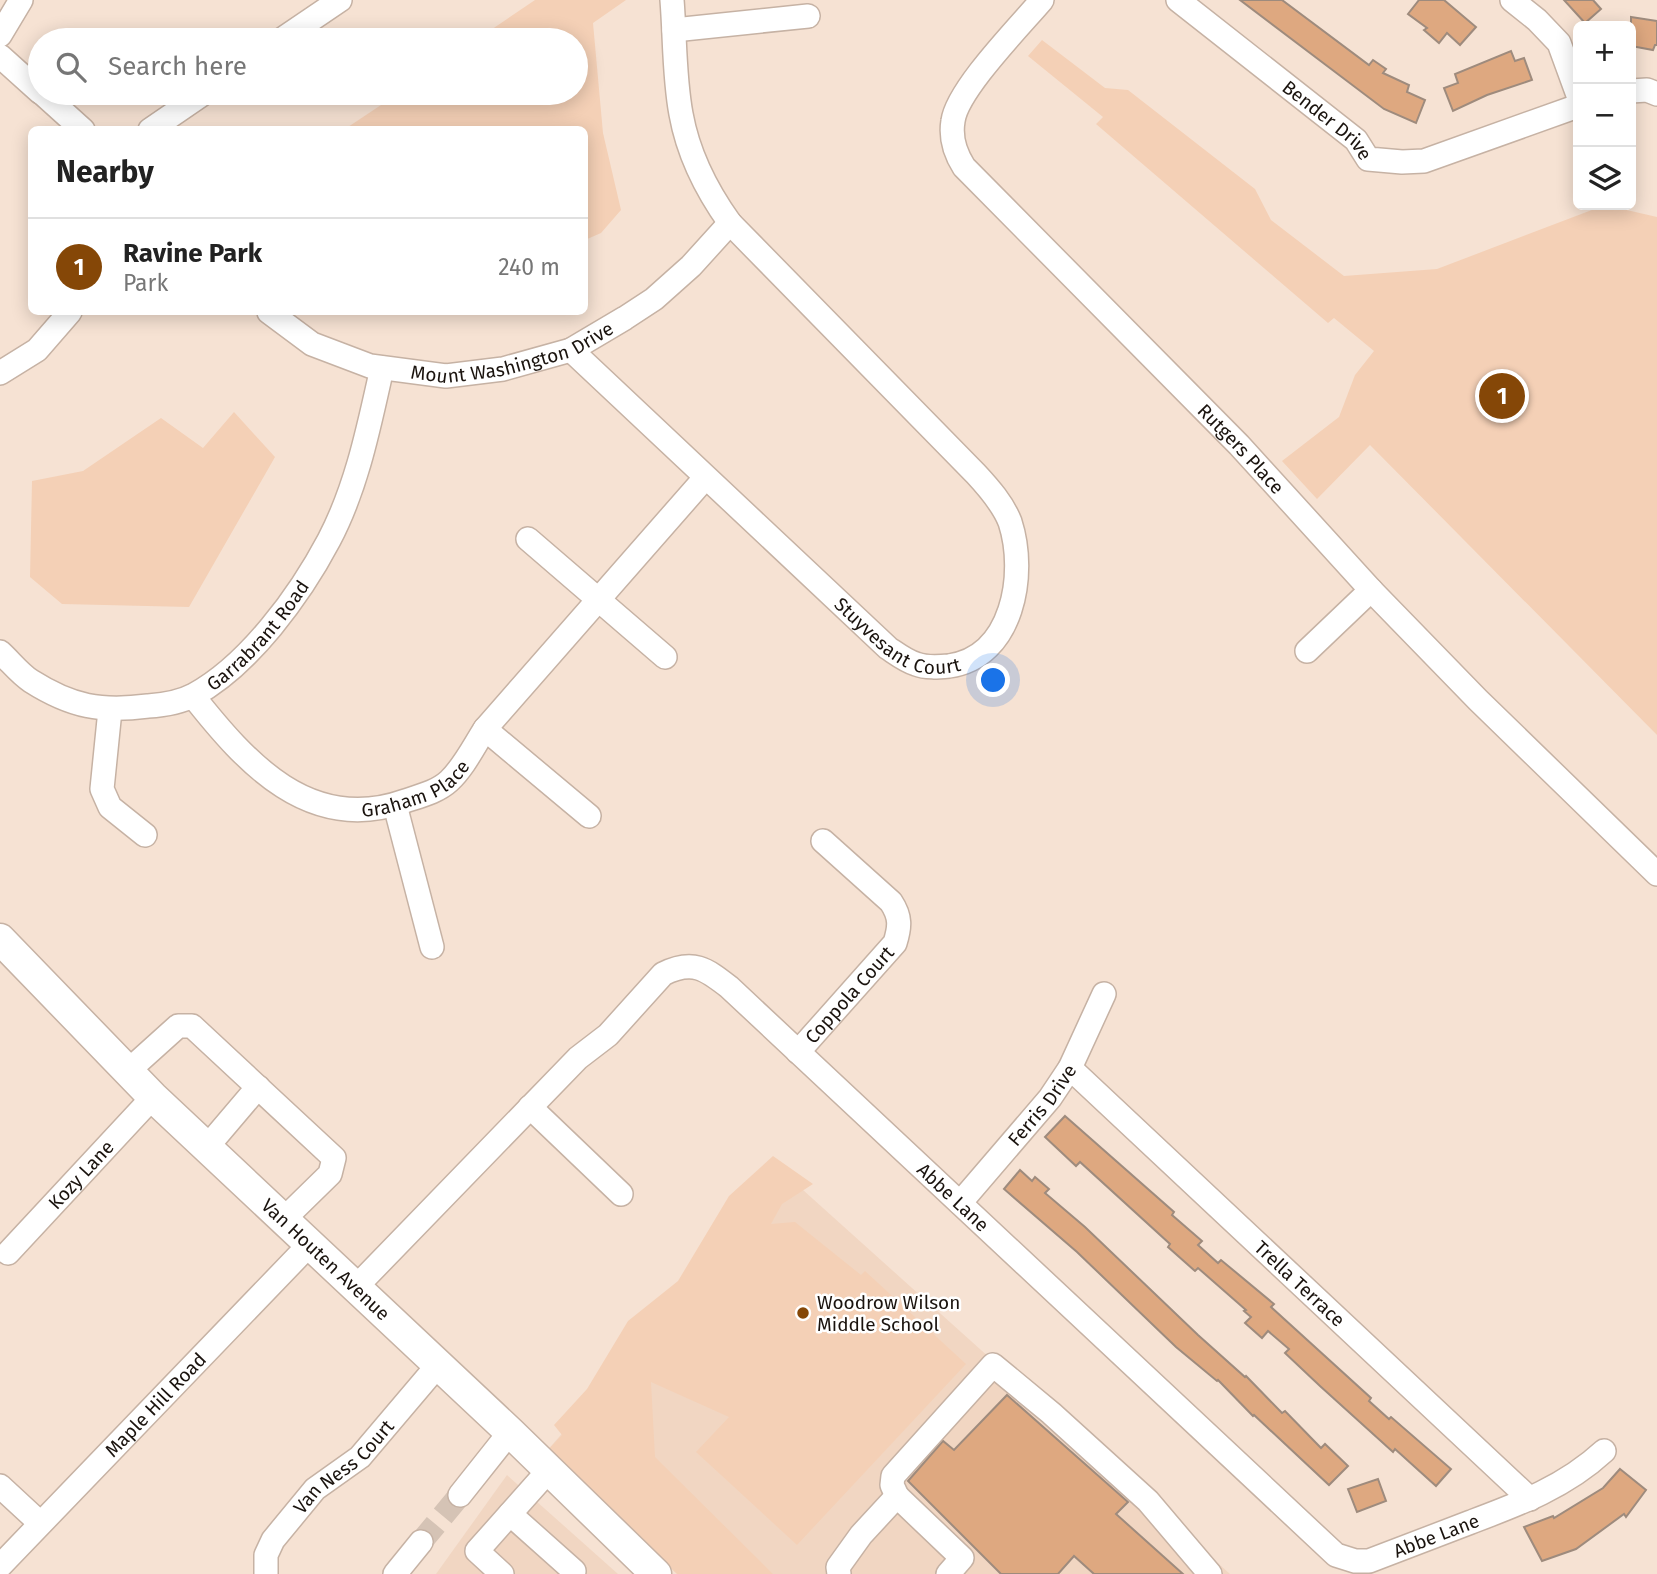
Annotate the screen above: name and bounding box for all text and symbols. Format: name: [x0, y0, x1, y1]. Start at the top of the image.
map controls: [1573, 21, 1636, 210]
button: +: [1573, 21, 1636, 84]
search box: [28, 28, 588, 105]
icon: search: [52, 48, 90, 86]
text: Search here: [108, 51, 247, 82]
street label: Bender Drive: [1278, 75, 1377, 164]
button: −: [1573, 84, 1636, 147]
button: layers: [1573, 147, 1636, 210]
text: Nearby: [56, 154, 154, 190]
text: Ravine Park: [123, 238, 262, 269]
text: 1: [74, 253, 84, 281]
text: 240 m: [498, 253, 560, 281]
text: Park: [123, 269, 168, 297]
street label: Mount Washington Drive: [409, 316, 617, 388]
pin: 1: [1479, 370, 1525, 422]
street label: Rutgers Place: [1193, 399, 1289, 499]
street label: Garrabrant Road: [202, 576, 314, 695]
street label: Stuyvesant Court: [830, 592, 963, 679]
your location: [976, 663, 1010, 697]
street label: Graham Place: [361, 756, 474, 821]
street label: Coppola Court: [800, 941, 899, 1048]
street label: Ferris Drive: [1003, 1060, 1081, 1150]
street label: Kozy Lane: [43, 1135, 118, 1214]
street label: Abbe Lane: [913, 1158, 994, 1236]
street label: Van Houten Avenue: [257, 1193, 395, 1325]
street label: Trella Terrace: [1250, 1236, 1350, 1331]
place label: Woodrow Wilson Middle School: [817, 1291, 960, 1336]
marker: Woodrow Wilson Middle School: [795, 1305, 811, 1321]
street label: Maple Hill Road: [100, 1348, 211, 1461]
street label: Van Ness Court: [288, 1415, 398, 1518]
street label: Abbe Lane: [1390, 1508, 1482, 1562]

